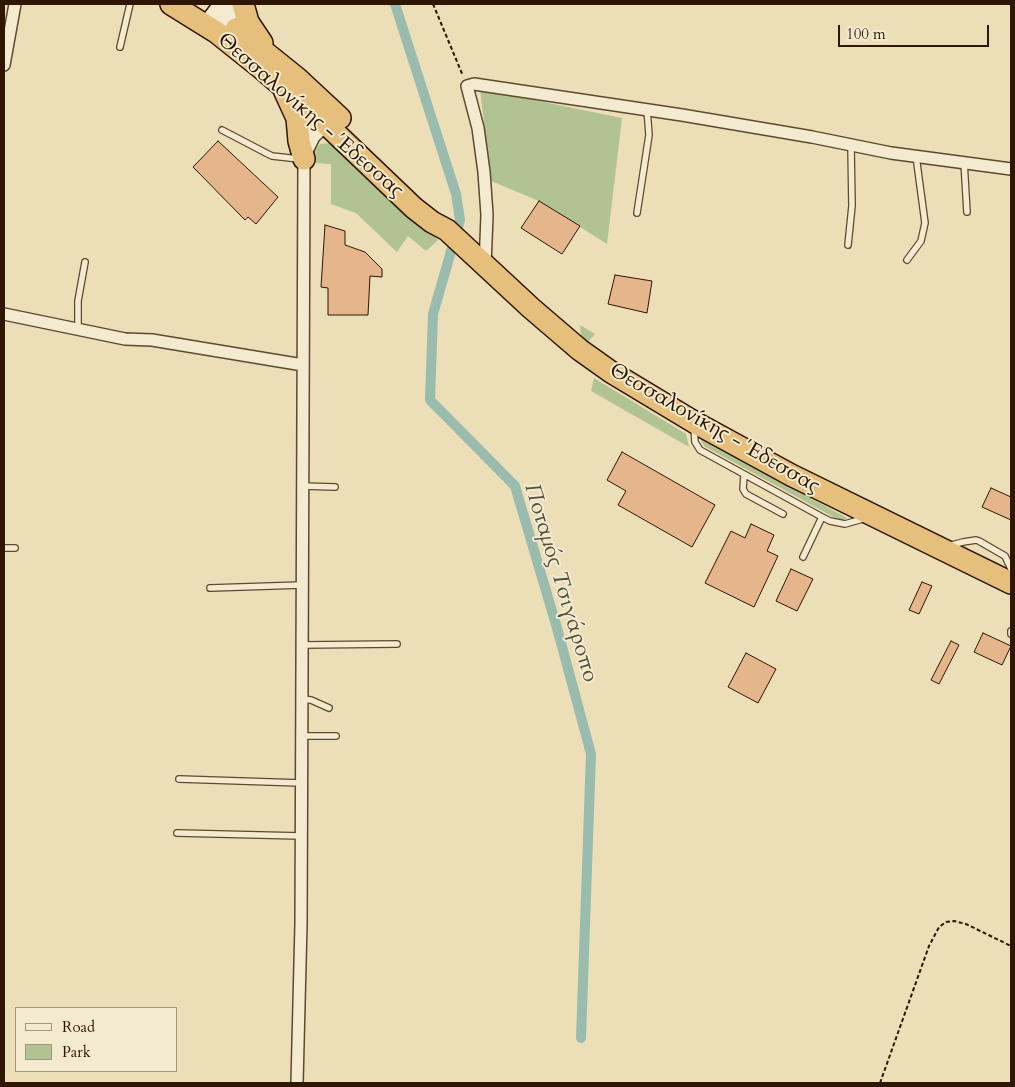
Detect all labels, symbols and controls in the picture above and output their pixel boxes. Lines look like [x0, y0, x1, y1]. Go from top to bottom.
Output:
scale bar [840, 15, 991, 47]
text: 100 m [846, 24, 886, 44]
street label: Θεσσαλονίκης - Έδεσσας [212, 28, 408, 204]
street label: Θεσσαλονίκης - Έδεσσας [604, 358, 824, 500]
water label: Ποταμός Τσιγάροπο [517, 480, 603, 686]
legend [15, 1007, 178, 1072]
text: Road [62, 1017, 95, 1037]
text: Park [62, 1042, 91, 1062]

